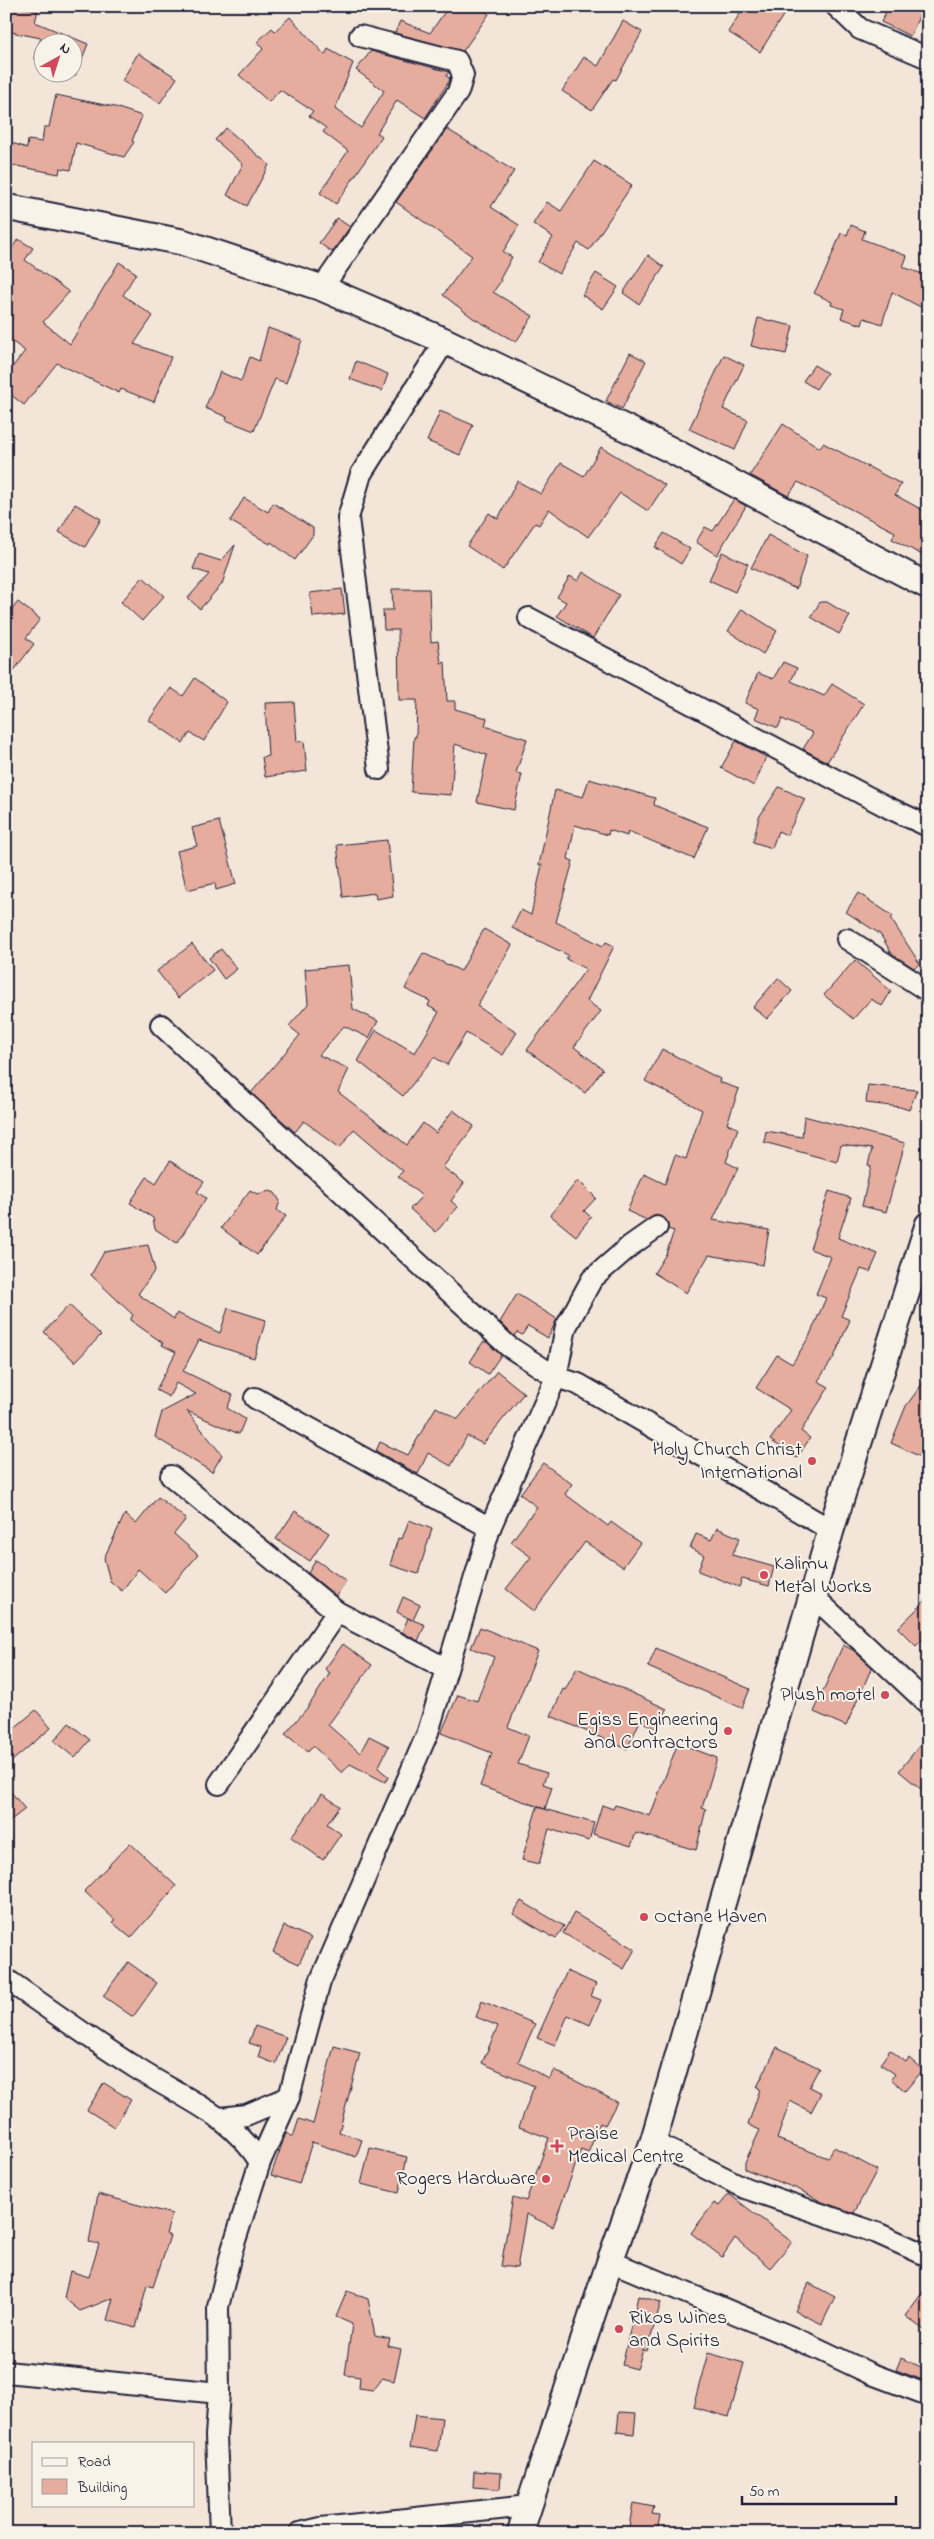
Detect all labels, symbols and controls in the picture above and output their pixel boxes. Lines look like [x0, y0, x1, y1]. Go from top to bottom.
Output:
north arrow [32, 32, 82, 82]
text: N [55, 38, 76, 60]
place label: Holy Church Christ International [652, 1436, 802, 1488]
marker: Holy Church Christ International [806, 1455, 818, 1467]
place label: Kalimu Metal Works [774, 1550, 872, 1602]
marker: Kalimu Metal Works [758, 1569, 770, 1581]
place label: Plush motel [780, 1681, 875, 1710]
marker: Plush motel [879, 1689, 891, 1701]
place label: Egiss Engineering and Contractors [577, 1706, 718, 1758]
marker: Egiss Engineering and Contractors [722, 1725, 734, 1737]
place label: Octane Haven [654, 1903, 767, 1932]
marker: Octane Haven [638, 1911, 650, 1923]
place label: Praise Medical Centre [568, 2120, 684, 2172]
marker: Praise Medical Centre [550, 2139, 564, 2153]
place label: Rogers Hardware [396, 2165, 536, 2195]
marker: Rogers Hardware [540, 2173, 552, 2185]
place label: Rikos Wines and Spirits [629, 2304, 727, 2356]
marker: Rikos Wines and Spirits [613, 2323, 625, 2335]
legend [32, 2442, 195, 2506]
text: Road [78, 2451, 111, 2473]
scale bar [742, 2474, 895, 2506]
text: Building [77, 2477, 127, 2500]
text: 50 m [749, 2481, 780, 2503]

